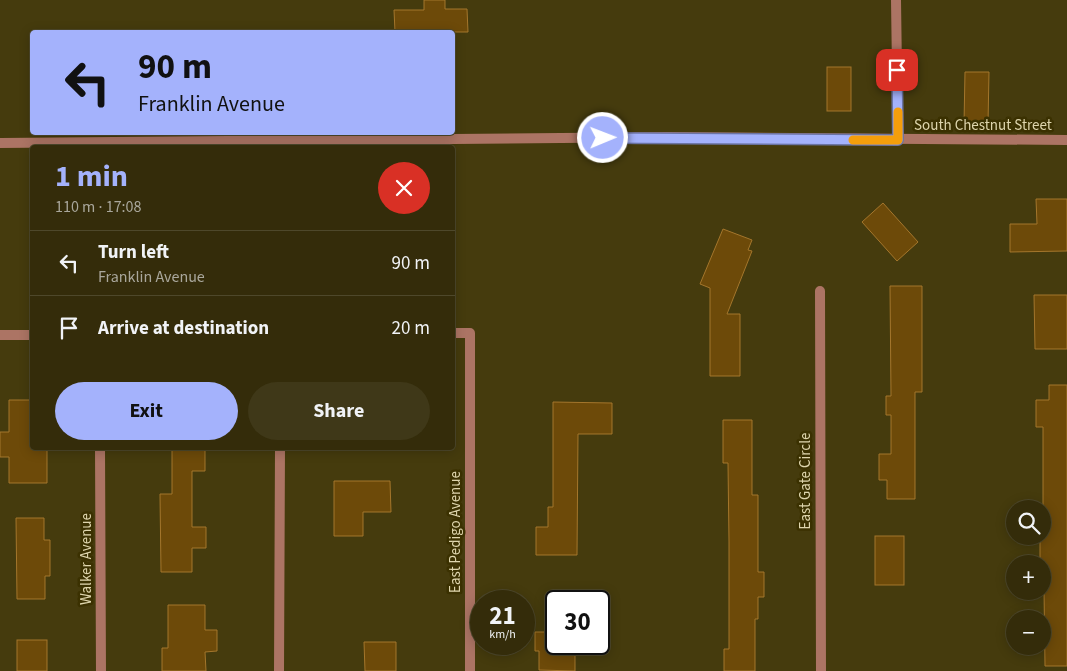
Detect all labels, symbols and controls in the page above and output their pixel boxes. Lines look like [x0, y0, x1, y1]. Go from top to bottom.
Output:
text: 90 m [138, 42, 212, 92]
pin [876, 49, 918, 91]
icon: left [55, 50, 120, 115]
icon: arrive [883, 56, 911, 84]
text: Franklin Avenue [138, 88, 285, 120]
position arrow [576, 111, 628, 163]
street label: South Chestnut Street [914, 115, 1052, 136]
text: 1 min [55, 155, 128, 198]
button: close [378, 162, 430, 214]
text: 110 m · 17:08 [55, 196, 142, 218]
text: Turn left [98, 239, 169, 266]
icon: left [55, 249, 83, 277]
text: 90 m [392, 250, 430, 277]
text: Franklin Avenue [98, 266, 205, 288]
icon: arrive [55, 314, 83, 342]
text: Arrive at destination [98, 315, 269, 342]
text: 20 m [392, 315, 430, 342]
button: Exit [55, 382, 238, 440]
button: Share [248, 382, 430, 440]
street label: East Gate Circle [795, 433, 816, 529]
street label: East Pedigo Avenue [445, 471, 466, 593]
map controls [1006, 500, 1051, 655]
button: search [1006, 500, 1051, 545]
street label: Walker Avenue [76, 513, 97, 605]
button: + [1006, 555, 1051, 600]
speed limit sign: 30 [545, 590, 610, 655]
text: 21 [489, 598, 516, 634]
button: − [1006, 610, 1051, 655]
text: km/h [489, 626, 516, 643]

